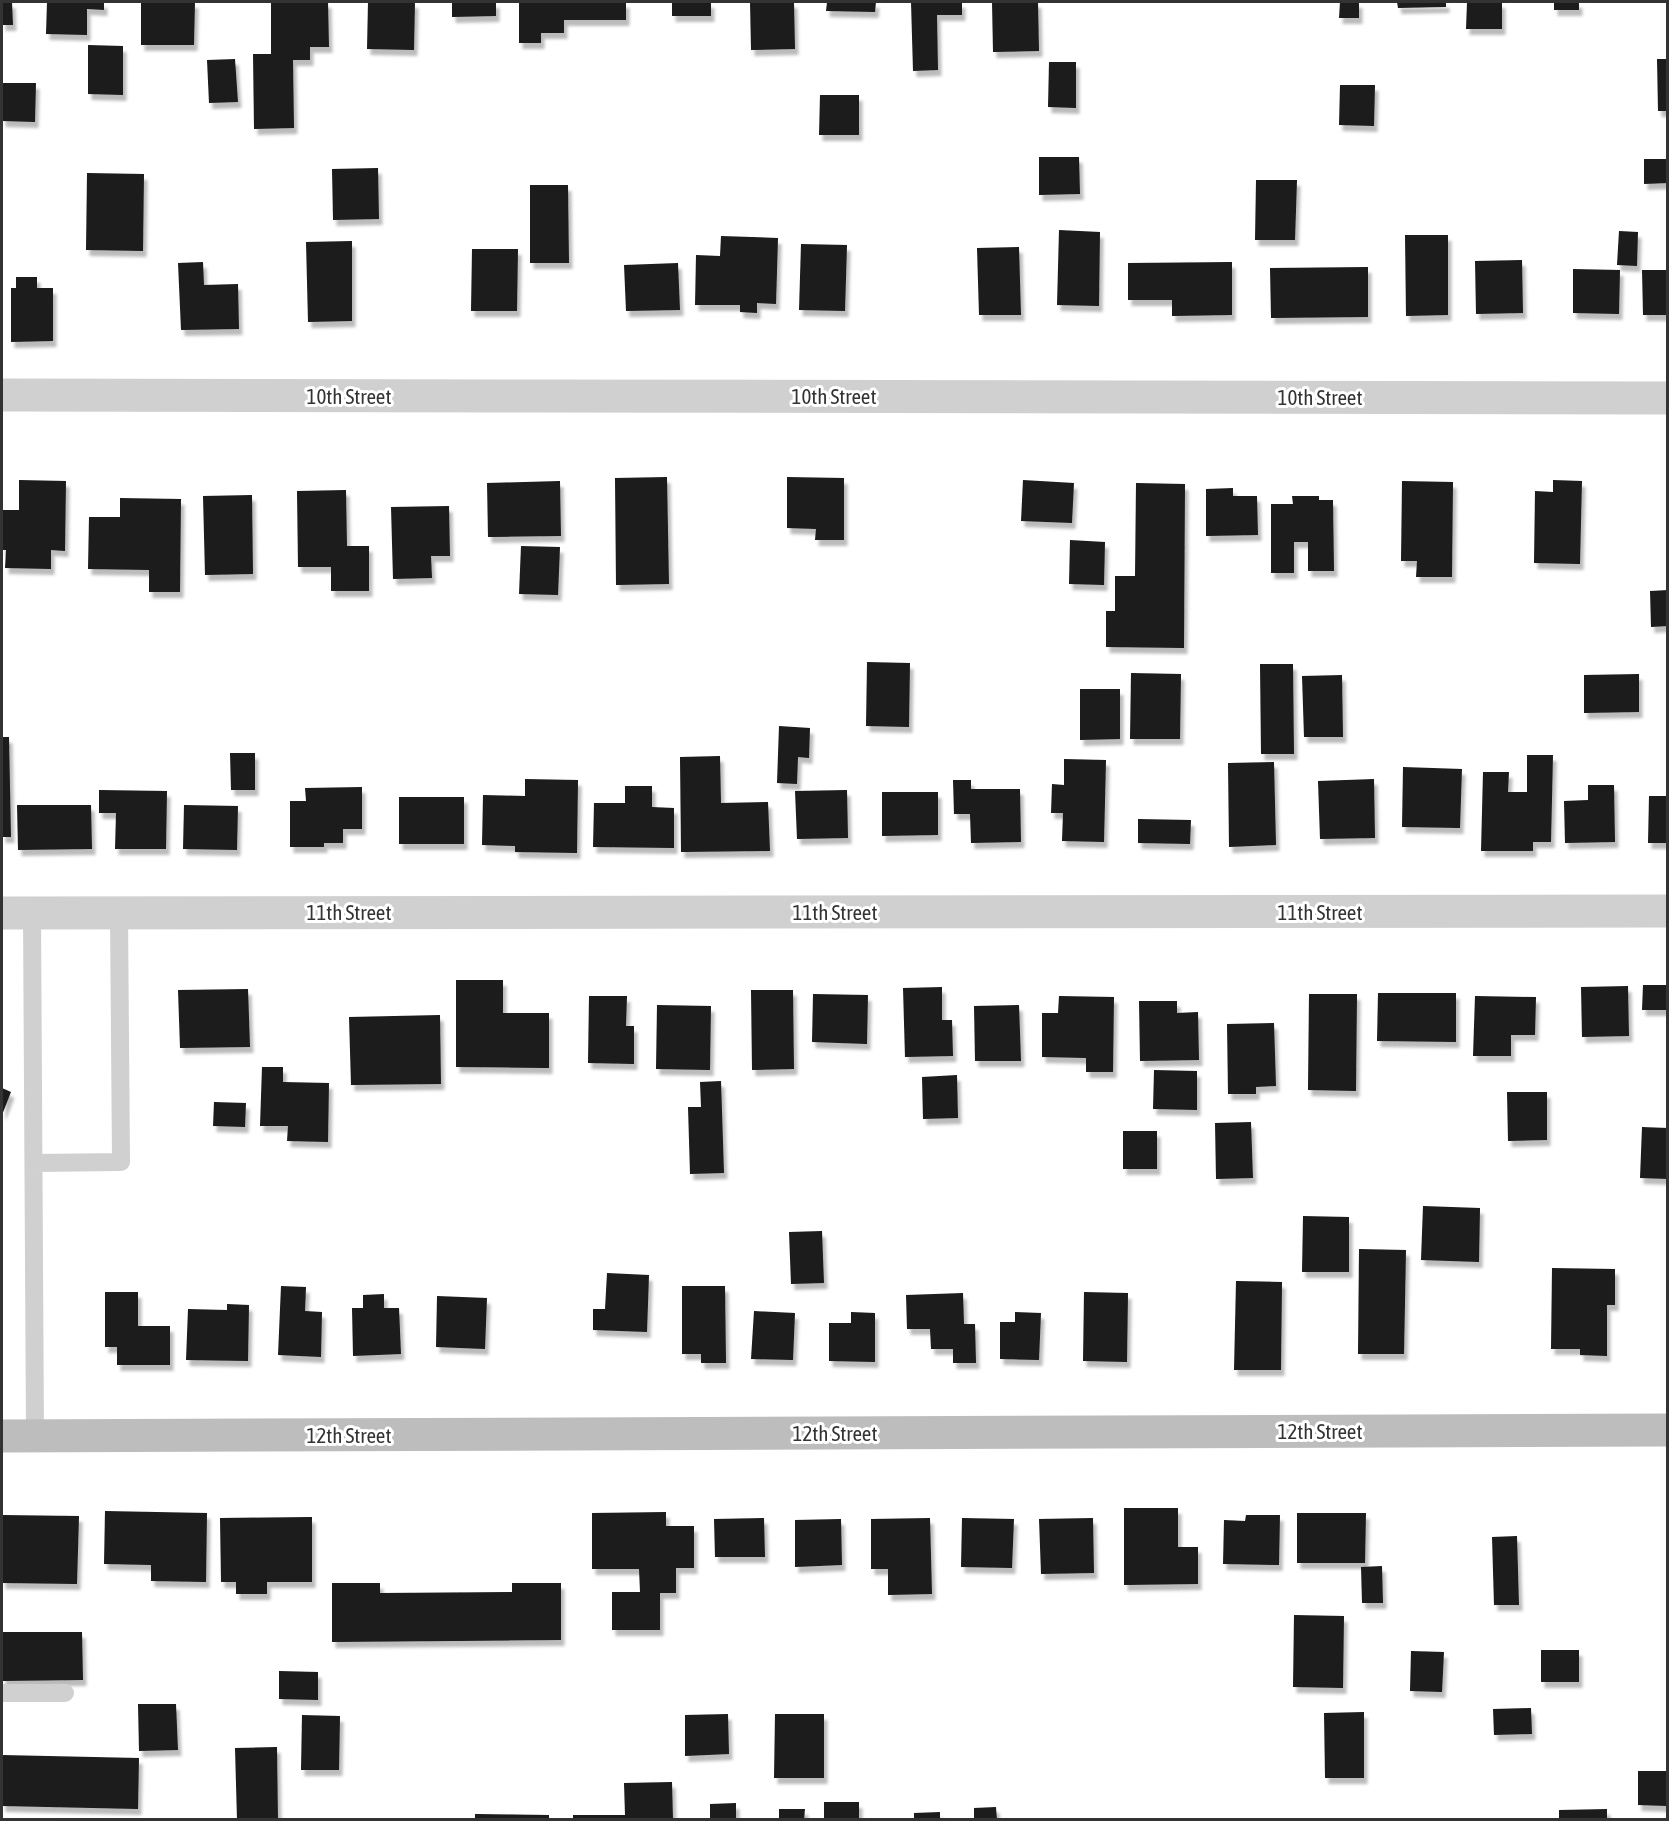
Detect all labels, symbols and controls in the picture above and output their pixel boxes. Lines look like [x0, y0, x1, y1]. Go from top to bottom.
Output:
street label: 10th Street [307, 384, 391, 408]
street label: 10th Street [792, 384, 876, 408]
street label: 10th Street [1278, 385, 1362, 409]
street label: 11th Street [307, 900, 391, 924]
street label: 11th Street [793, 900, 877, 924]
street label: 11th Street [1278, 900, 1362, 924]
street label: 12th Street [1278, 1419, 1362, 1443]
street label: 12th Street [793, 1421, 877, 1445]
street label: 12th Street [307, 1423, 391, 1447]

